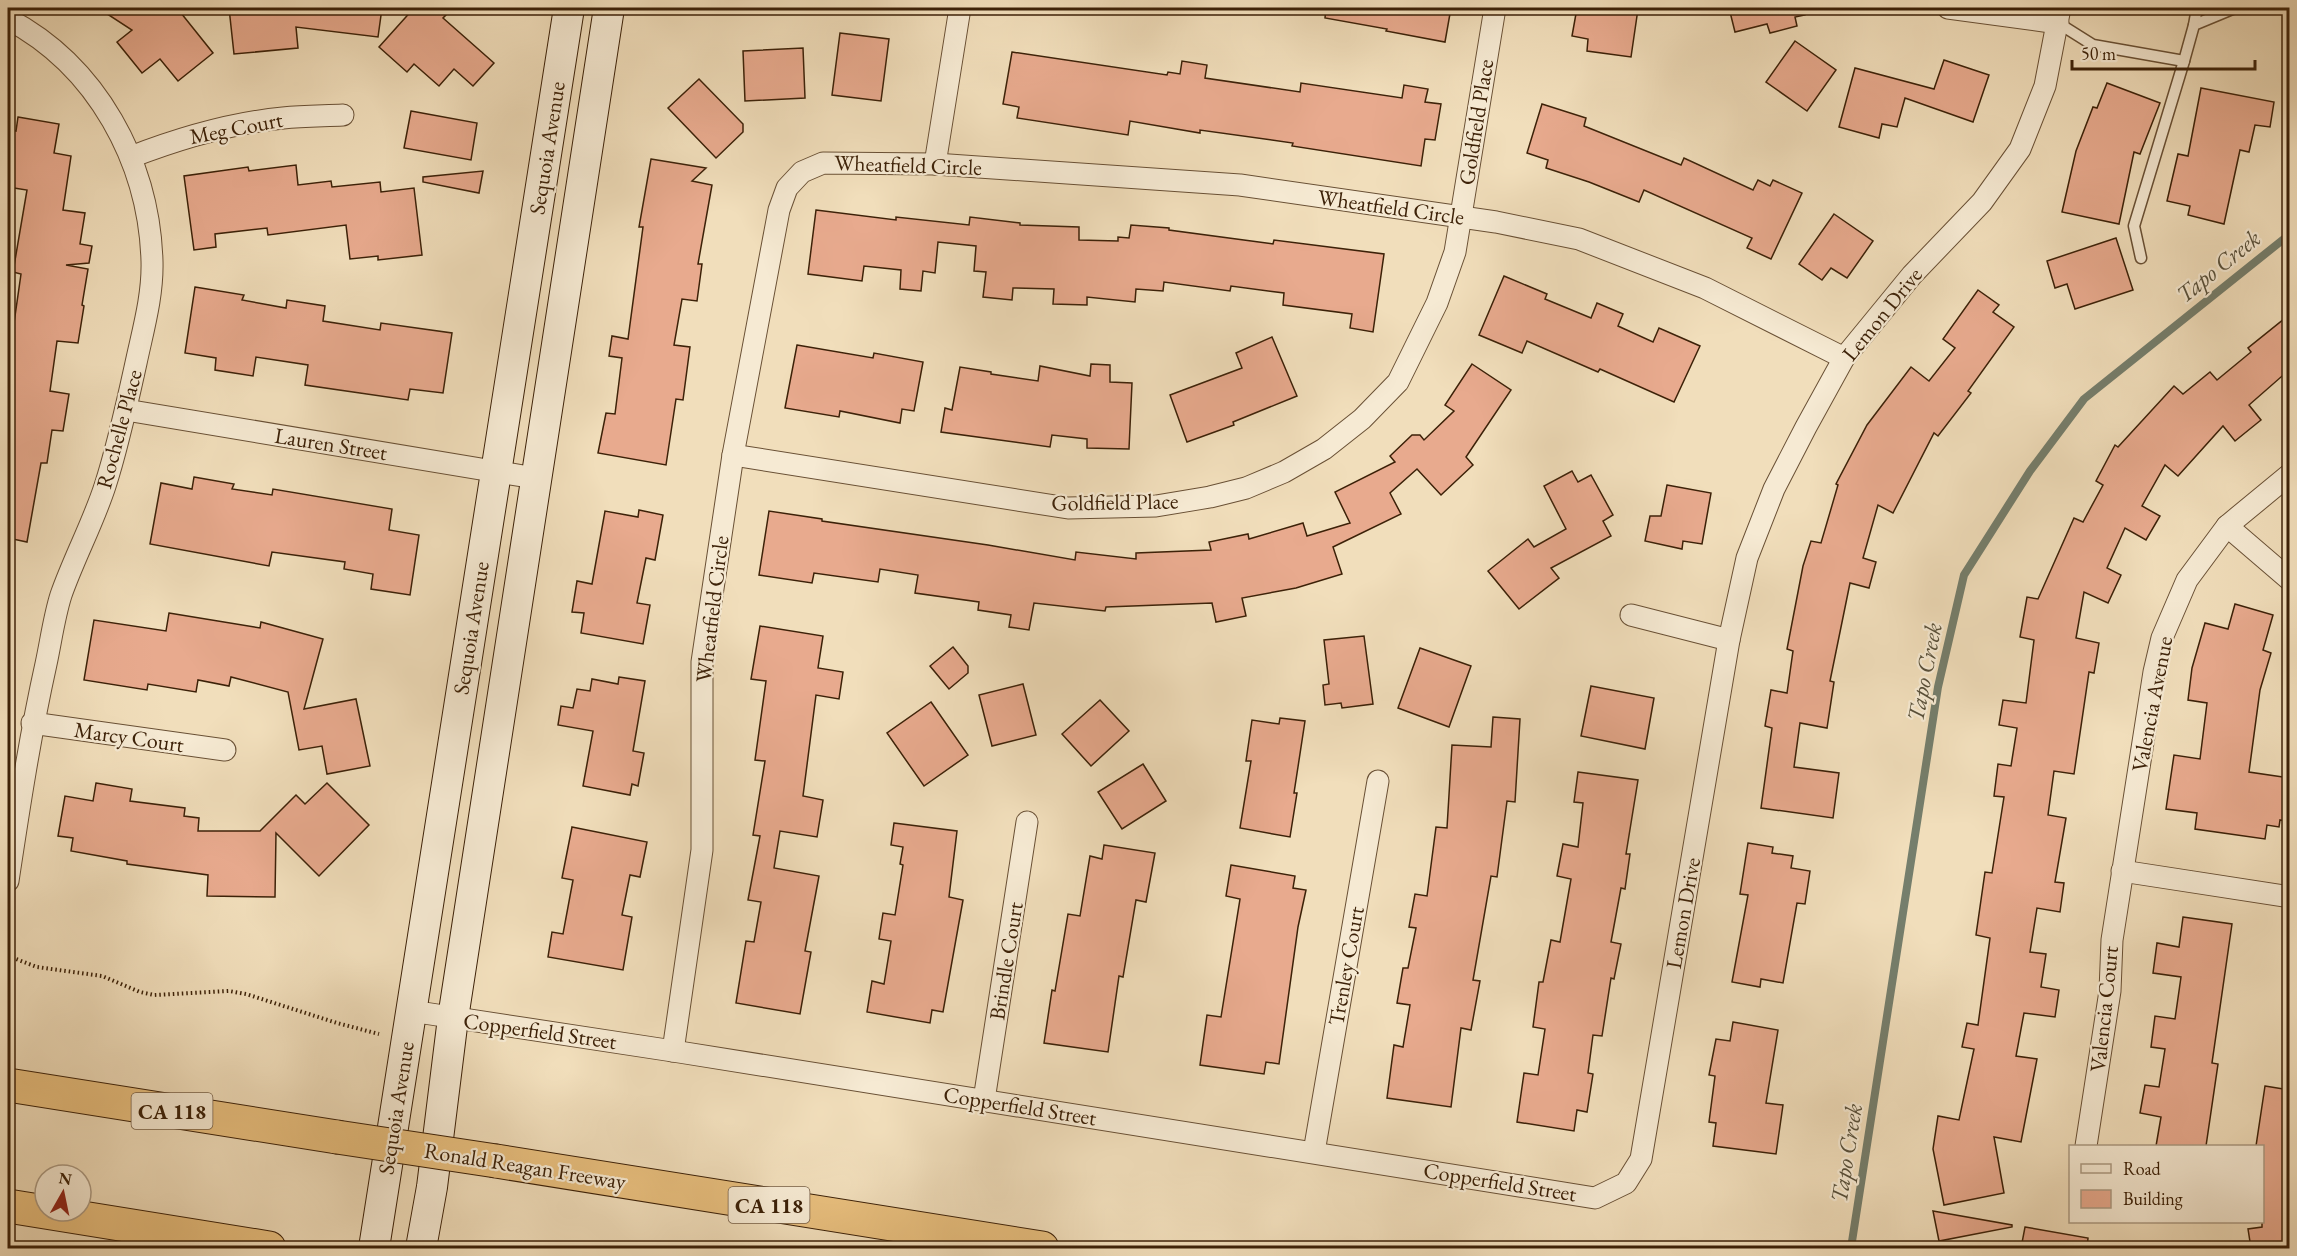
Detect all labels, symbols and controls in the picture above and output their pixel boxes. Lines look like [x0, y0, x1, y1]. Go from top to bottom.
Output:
scale bar [2072, 33, 2255, 71]
text: 50 m [2081, 42, 2116, 65]
street label: Goldfield Place [1452, 57, 1500, 187]
street label: Sequoia Avenue [522, 79, 572, 217]
street label: Meg Court [187, 105, 285, 151]
street label: Wheatfield Circle [834, 148, 983, 182]
street label: Wheatfield Circle [1316, 182, 1467, 232]
water label: Tapo Creek [2169, 222, 2267, 309]
street label: Lemon Drive [1835, 261, 1929, 367]
street label: Rochelle Place [89, 366, 149, 492]
street label: Lauren Street [273, 421, 389, 467]
street label: Goldfield Place [1051, 486, 1179, 518]
street label: Wheatfield Circle [689, 534, 735, 684]
street label: Sequoia Avenue [446, 559, 496, 697]
water label: Tapo Creek [1899, 620, 1949, 724]
street label: Valencia Avenue [2125, 633, 2179, 774]
street label: Marcy Court [72, 715, 186, 759]
street label: Lemon Drive [1659, 855, 1707, 971]
street label: Brindle Court [982, 900, 1030, 1022]
street label: Trenley Court [1321, 904, 1371, 1028]
street label: Valencia Court [2083, 944, 2125, 1074]
street label: Copperfield Street [462, 1006, 619, 1056]
street label: Sequoia Avenue [371, 1039, 421, 1177]
street label: Copperfield Street [941, 1080, 1099, 1132]
road number: CA 118 [132, 1093, 213, 1129]
water label: Tapo Creek [1823, 1101, 1869, 1205]
street label: Ronald Reagan Freeway [422, 1136, 628, 1196]
legend [2069, 1145, 2264, 1223]
street label: Copperfield Street [1421, 1156, 1579, 1208]
text: Road [2123, 1157, 2162, 1180]
north arrow [33, 1163, 93, 1223]
text: N [57, 1167, 73, 1190]
road number: CA 118 [728, 1187, 810, 1223]
text: Building [2123, 1187, 2183, 1210]

